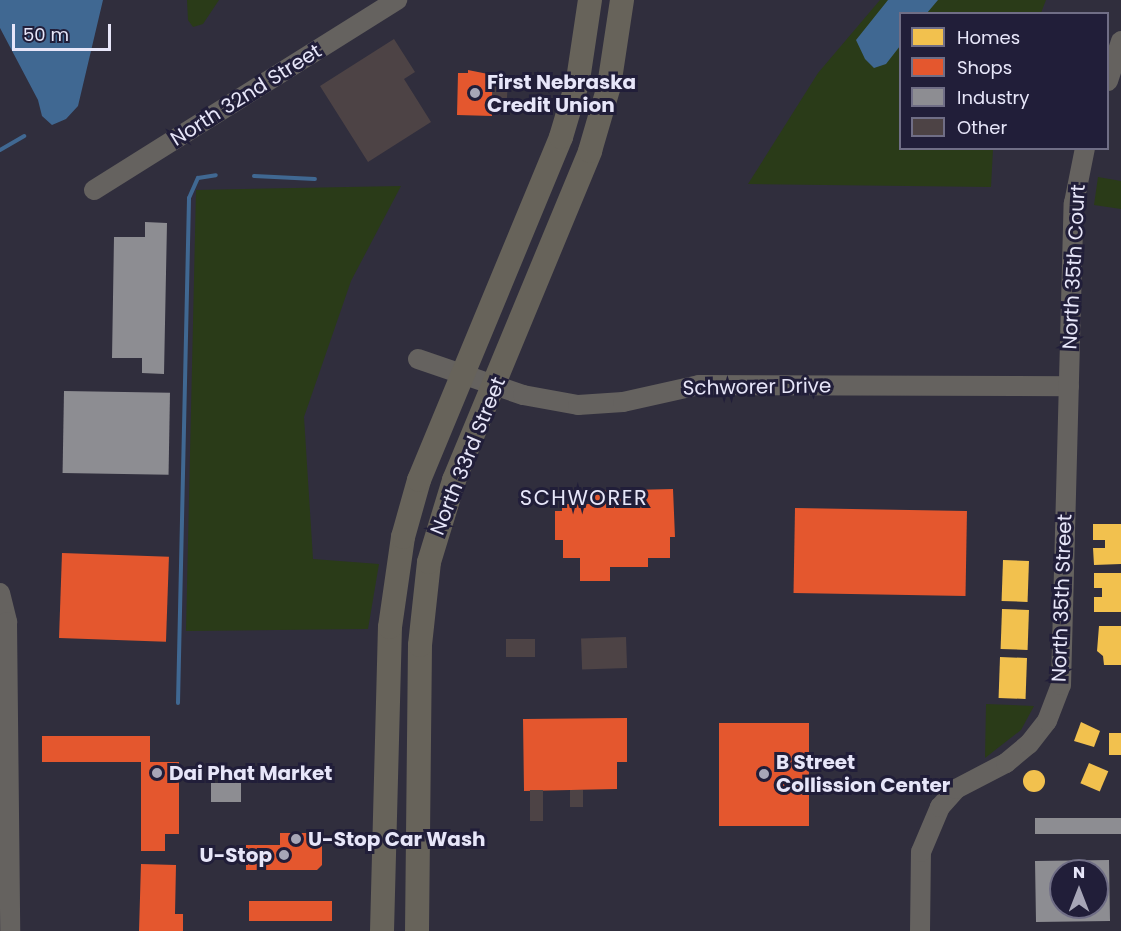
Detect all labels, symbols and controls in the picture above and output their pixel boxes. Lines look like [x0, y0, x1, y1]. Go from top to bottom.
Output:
scale bar [15, 12, 114, 50]
legend [899, 12, 1109, 150]
text: 50 m [23, 22, 69, 47]
text: Homes [957, 25, 1020, 50]
street label: North 32nd Street [166, 39, 326, 151]
text: Shops [957, 55, 1012, 80]
place label: First Nebraska Credit Union [487, 70, 636, 117]
text: Industry [957, 85, 1029, 110]
marker: First Nebraska Credit Union [468, 86, 482, 100]
text: Other [957, 115, 1007, 140]
street label: North 35th Court [1058, 184, 1090, 350]
street label: North 33rd Street [425, 374, 511, 538]
street label: Schworer Drive [682, 374, 832, 400]
district label: SCHWORER [520, 485, 648, 511]
street label: North 35th Street [1047, 514, 1077, 682]
place label: B Street Collission Center [776, 750, 950, 797]
place label: Dai Phat Market [169, 761, 332, 785]
marker: Dai Phat Market [150, 766, 164, 780]
marker: B Street Collission Center [757, 767, 771, 781]
place label: U-Stop Car Wash [308, 827, 486, 851]
marker: U-Stop Car Wash [289, 832, 303, 846]
place label: U-Stop [200, 843, 272, 867]
marker: U-Stop [277, 848, 291, 862]
north arrow [1049, 859, 1109, 919]
text: N [1073, 861, 1085, 884]

